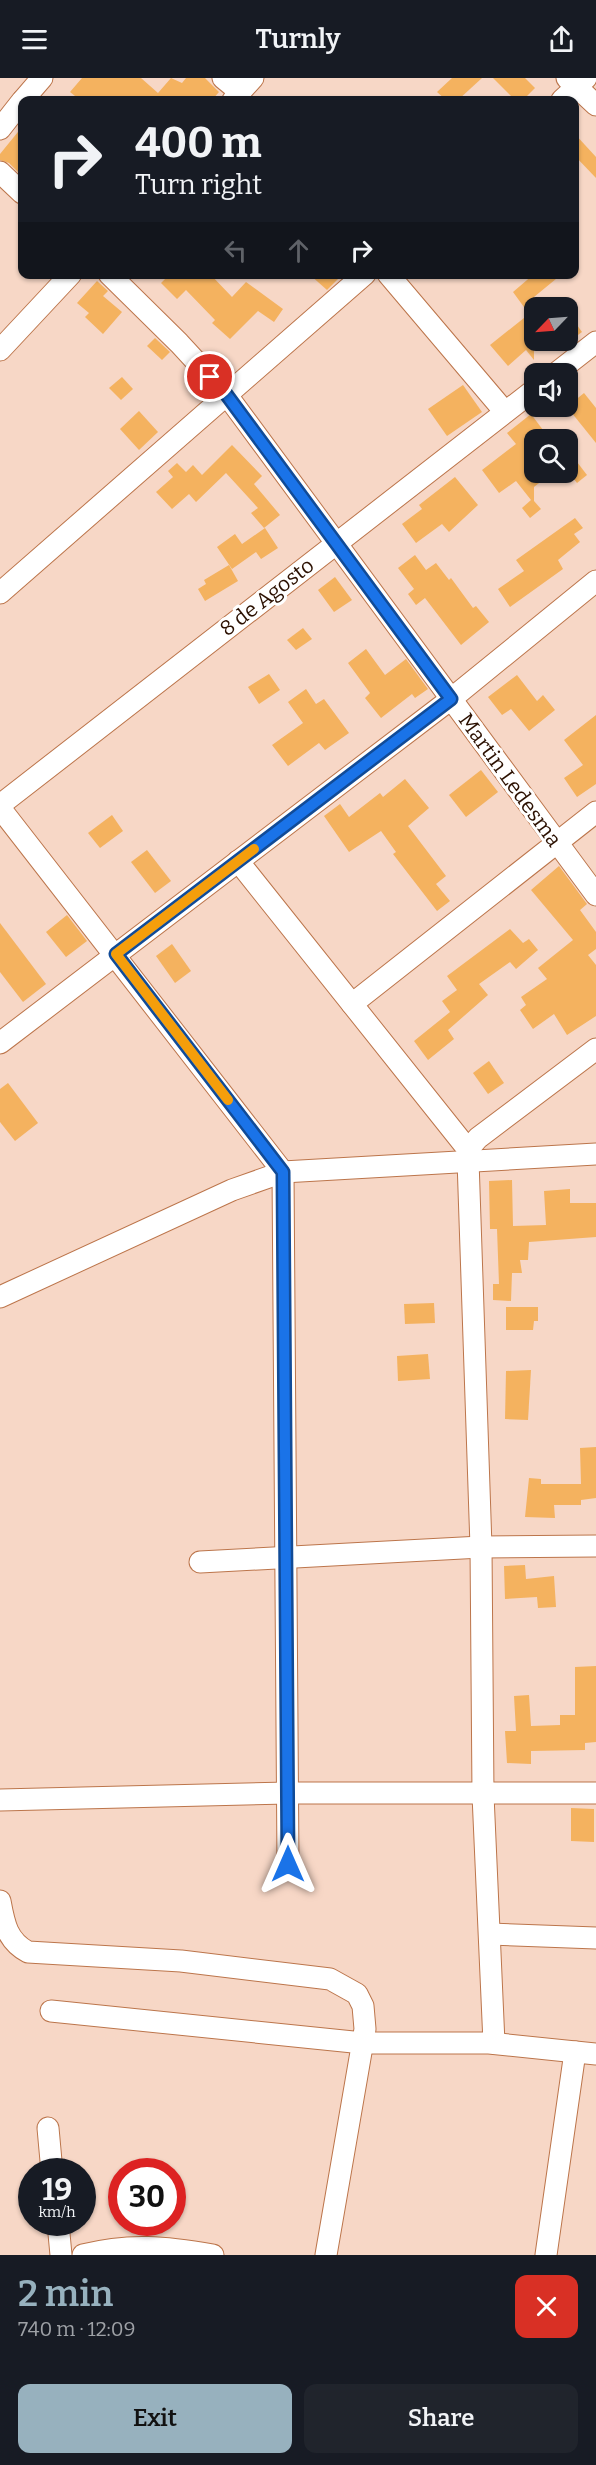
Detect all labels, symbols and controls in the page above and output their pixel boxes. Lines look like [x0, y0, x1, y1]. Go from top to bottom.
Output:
icon: menu [18, 23, 51, 56]
text: Turnly [256, 23, 340, 55]
icon: share [545, 23, 578, 56]
text: 400 m [135, 118, 262, 168]
icon: right [36, 120, 114, 198]
text: Turn right [135, 169, 262, 201]
icon: left [219, 234, 252, 267]
icon: ahead [282, 234, 315, 267]
icon: right [345, 234, 378, 267]
north arrow [524, 297, 578, 351]
map controls [524, 297, 578, 483]
pin [184, 351, 235, 402]
icon: arrive [193, 360, 226, 393]
button: sound [524, 363, 578, 417]
button: search [524, 429, 578, 483]
street label: 8 de Agosto [215, 552, 319, 642]
street label: Martin Ledesma [453, 708, 567, 852]
position arrow [256, 1832, 320, 1896]
speed limit sign: 30 [108, 2158, 186, 2236]
text: 19 [42, 2172, 72, 2208]
text: km/h [38, 2203, 76, 2221]
text: 2 min [18, 2272, 113, 2316]
button: close [515, 2275, 578, 2338]
text: 740 m · 12:09 [18, 2317, 135, 2341]
button: Exit [18, 2384, 292, 2453]
button: Share [304, 2384, 578, 2453]

